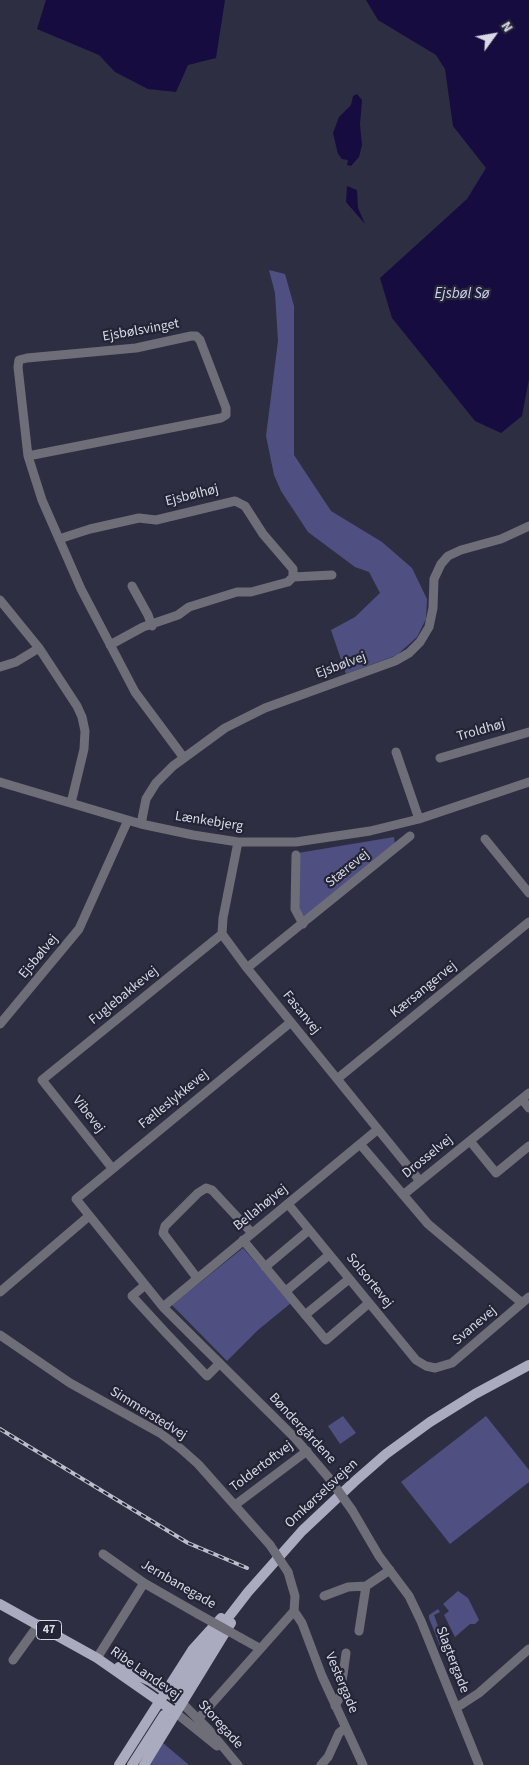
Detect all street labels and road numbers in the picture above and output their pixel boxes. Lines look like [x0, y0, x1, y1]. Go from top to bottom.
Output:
street label: Ejsbølsvinget [101, 316, 181, 346]
street label: Ejsbølhøj [164, 481, 220, 511]
street label: Ejsbølvej [313, 649, 369, 683]
street label: Troldhøj [455, 716, 507, 746]
street label: Lænkebjerg [174, 808, 244, 836]
street label: Stærevej [323, 846, 373, 892]
street label: Ejsbølvej [16, 931, 62, 983]
street label: Kærsangervej [388, 958, 460, 1022]
street label: Fuglebakkevej [86, 963, 162, 1029]
street label: Fasanvej [278, 988, 324, 1038]
street label: Fælleslykkevej [136, 1067, 212, 1133]
street label: Vibevej [68, 1093, 108, 1137]
street label: Drosselvej [399, 1132, 457, 1182]
street label: Bellahøjvej [230, 1181, 292, 1235]
street label: Solsortevej [342, 1250, 396, 1312]
street label: Svanevej [450, 1303, 500, 1349]
street label: Simmerstedvej [106, 1384, 190, 1444]
street label: Bøndergårdene [265, 1390, 339, 1468]
street label: Toldertoftvej [227, 1438, 297, 1496]
street label: Omkørselsvejen [282, 1456, 362, 1532]
street label: Jernbanegade [137, 1557, 219, 1613]
road number: 47 [36, 1620, 62, 1640]
street label: Slagtergade [432, 1624, 472, 1696]
street label: Ribe Landevej [107, 1644, 183, 1704]
street label: Vestergade [321, 1650, 361, 1716]
street label: Storegade [194, 1697, 246, 1753]

